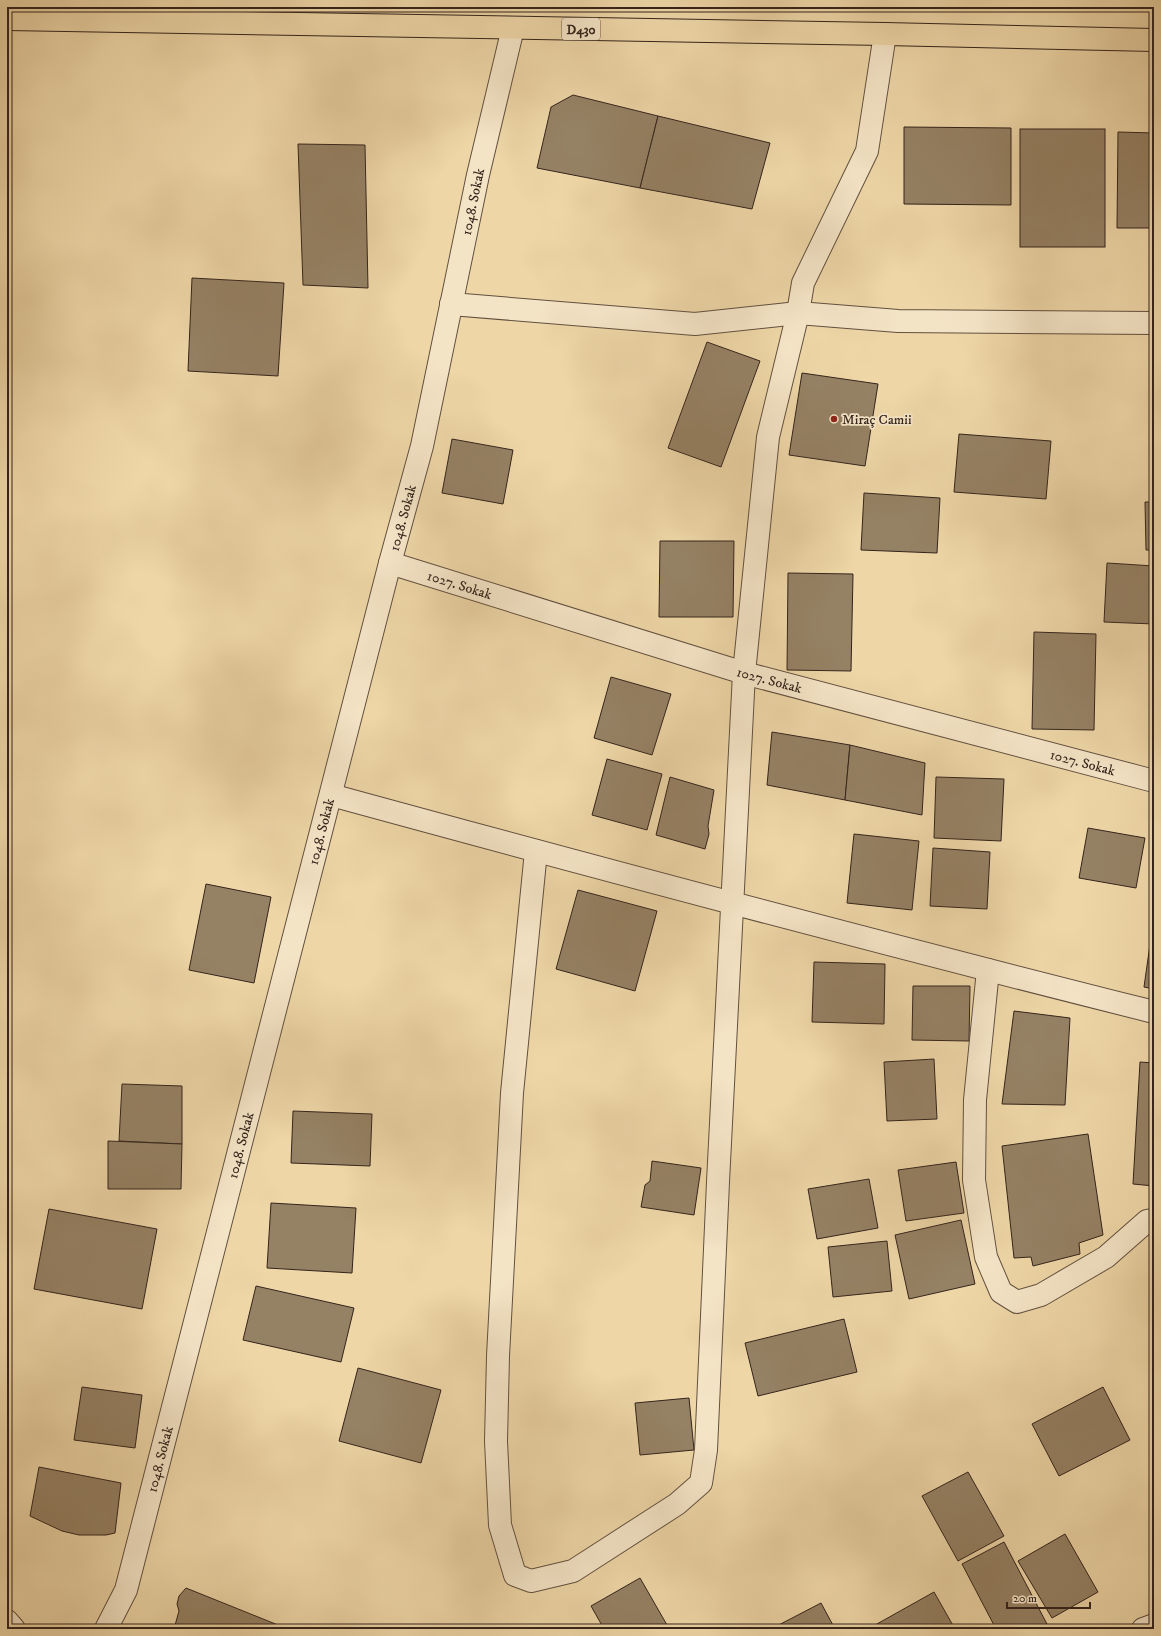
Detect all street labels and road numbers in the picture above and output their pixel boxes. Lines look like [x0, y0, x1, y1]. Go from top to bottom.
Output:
road number: D430 [562, 18, 600, 40]
street label: 1048. Sokak [458, 167, 489, 237]
street label: 1048. Sokak [386, 483, 421, 553]
street label: 1027. Sokak [425, 567, 494, 604]
street label: 1027. Sokak [734, 663, 804, 698]
street label: 1027. Sokak [1048, 746, 1117, 780]
street label: 1048. Sokak [305, 797, 339, 867]
street label: 1048. Sokak [224, 1110, 258, 1181]
street label: 1048. Sokak [143, 1424, 178, 1495]

